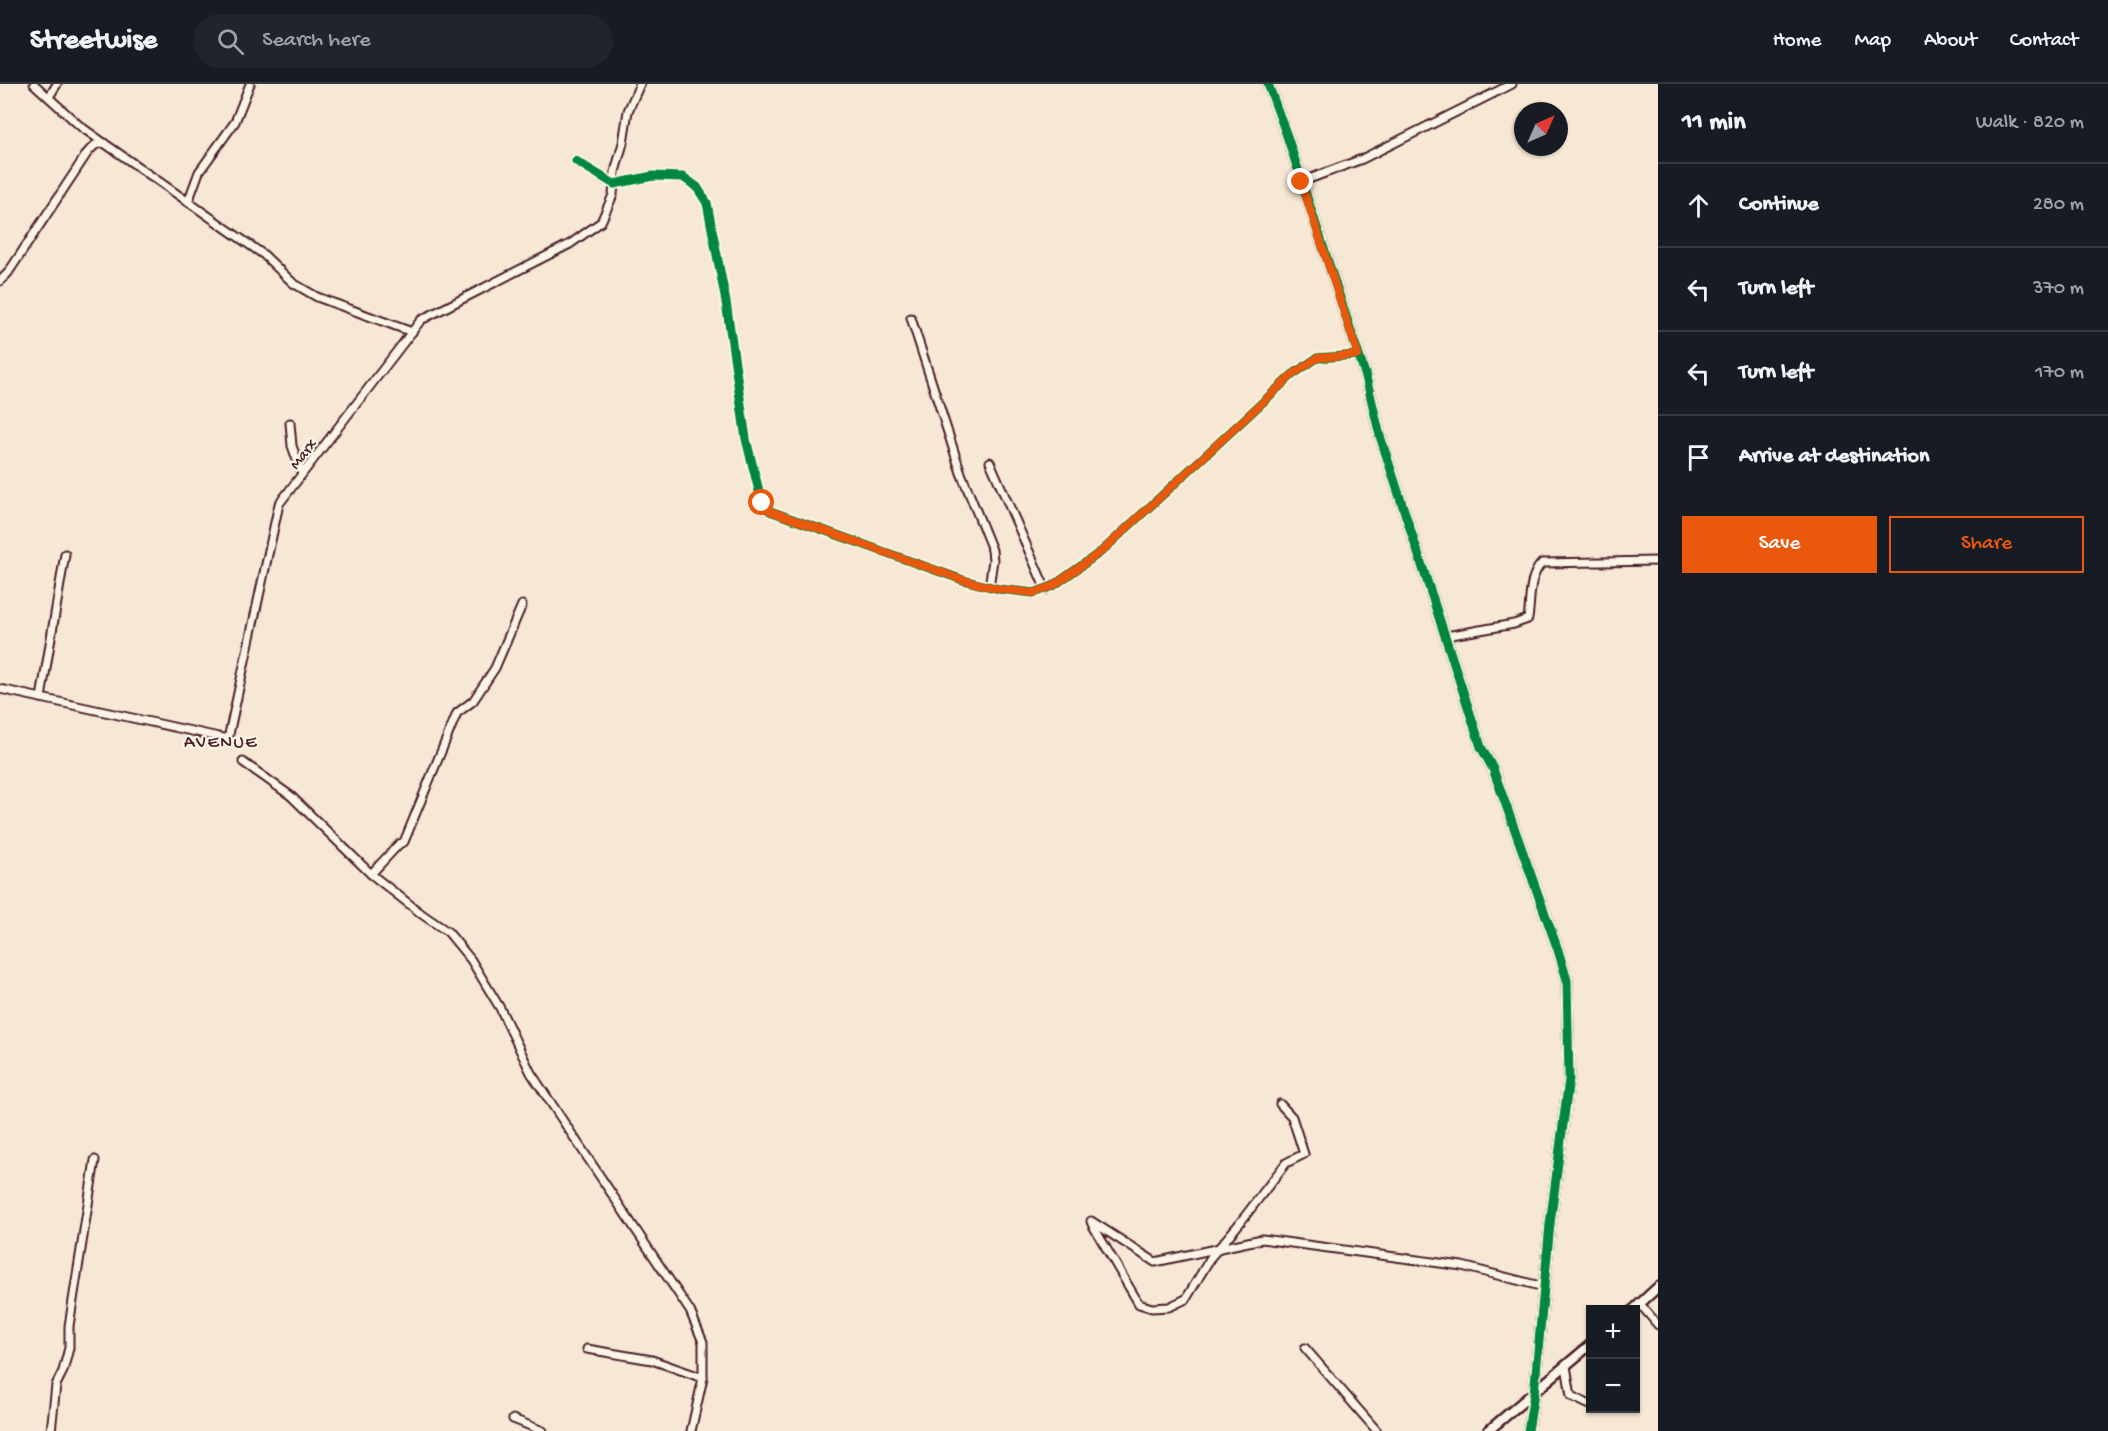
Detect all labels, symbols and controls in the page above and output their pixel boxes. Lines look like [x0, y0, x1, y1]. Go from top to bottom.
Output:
search box [193, 14, 613, 68]
text: Streetwise [30, 25, 157, 58]
icon: search [214, 25, 247, 58]
text: Search here [262, 28, 371, 54]
text: Home [1773, 29, 1821, 54]
text: Map [1854, 29, 1891, 54]
text: About [1924, 29, 1977, 54]
text: Contact [2010, 29, 2078, 54]
north arrow [1514, 102, 1568, 156]
text: 11 min [1682, 108, 1746, 139]
text: Walk · 820 m [1976, 112, 2084, 135]
route end [1287, 168, 1313, 194]
icon: ahead [1682, 189, 1715, 222]
text: Continue [1739, 192, 1819, 218]
text: 280 m [2033, 194, 2084, 217]
icon: left [1682, 273, 1715, 306]
text: Turn left [1739, 276, 1813, 302]
text: 370 m [2033, 278, 2084, 301]
icon: left [1682, 357, 1715, 390]
text: Turn left [1739, 360, 1813, 386]
text: 170 m [2035, 362, 2084, 385]
street label: Marx [287, 435, 323, 474]
icon: arrive [1682, 441, 1715, 474]
text: Arrive at destination [1739, 444, 1929, 470]
route start [748, 489, 774, 515]
button: Save [1682, 516, 1877, 573]
button: Share [1889, 516, 2084, 573]
district label: AVENUE [184, 733, 258, 754]
map controls [1586, 1305, 1640, 1413]
button: + [1586, 1305, 1640, 1359]
button: − [1586, 1359, 1640, 1413]

